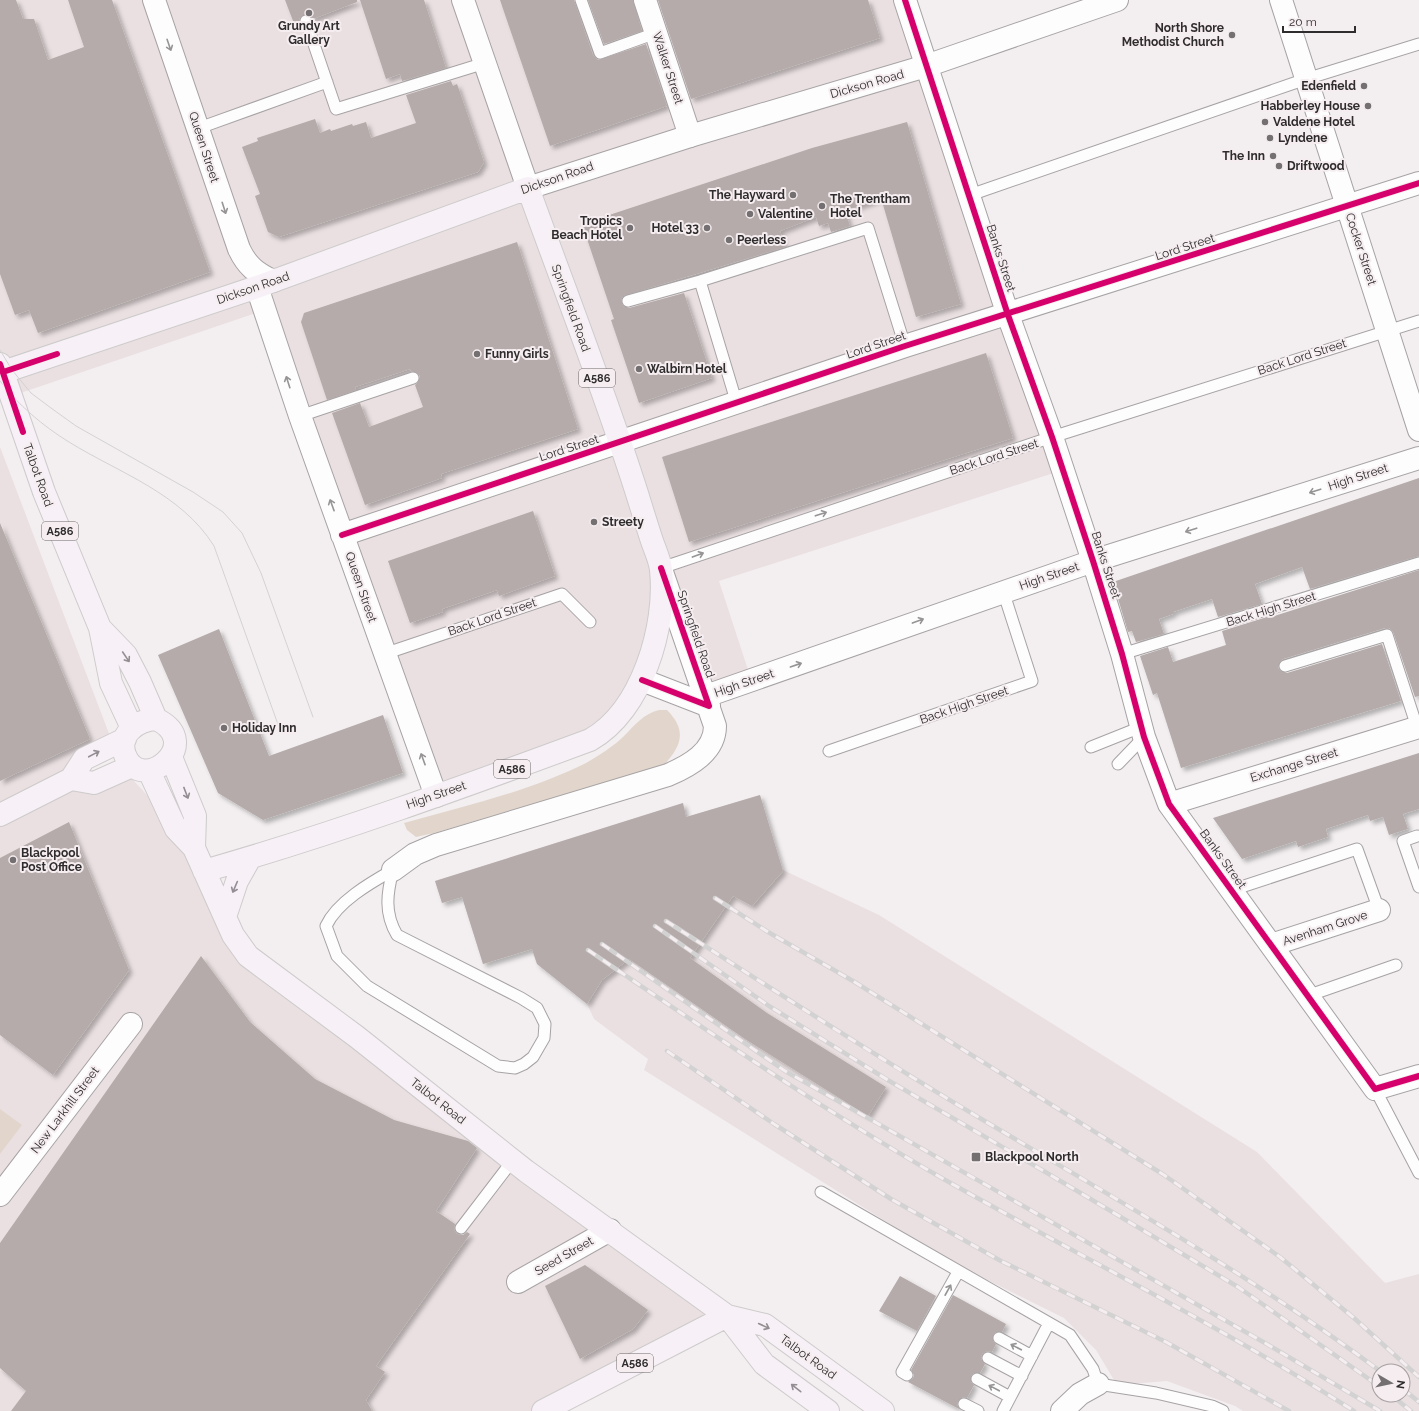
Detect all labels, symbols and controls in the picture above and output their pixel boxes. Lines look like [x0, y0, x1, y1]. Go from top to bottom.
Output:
marker: Grundy Art Gallery [304, 8, 314, 18]
scale bar [1283, 8, 1355, 34]
text: 20 m [1289, 15, 1317, 29]
place label: Grundy Art Gallery [278, 19, 340, 47]
place label: North Shore Methodist Church [1122, 21, 1224, 49]
street label: Walker Street [650, 30, 686, 106]
marker: North Shore Methodist Church [1227, 30, 1237, 40]
one-way arrow [166, 38, 174, 50]
street label: Dickson Road [829, 67, 905, 101]
place label: Edenfield [1301, 79, 1356, 93]
marker: Edenfield [1359, 81, 1369, 91]
place label: Habberley House [1261, 99, 1360, 113]
marker: Habberley House [1363, 101, 1373, 111]
street label: Queen Street [186, 110, 222, 184]
place label: Valdene Hotel [1273, 115, 1355, 129]
marker: Valdene Hotel [1260, 117, 1270, 127]
place label: Lyndene [1278, 131, 1327, 145]
marker: Lyndene [1265, 133, 1275, 143]
place label: The Inn [1222, 149, 1265, 163]
marker: The Inn [1268, 151, 1278, 161]
street label: Dickson Road [519, 159, 595, 197]
place label: Driftwood [1287, 159, 1345, 173]
marker: Driftwood [1274, 161, 1284, 171]
place label: The Hayward [709, 188, 785, 202]
marker: The Hayward [788, 190, 798, 200]
place label: The Trentham Hotel [830, 192, 910, 220]
one-way arrow [221, 201, 228, 214]
marker: The Trentham Hotel [817, 201, 827, 211]
place label: Valentine [758, 207, 813, 221]
marker: Valentine [745, 209, 755, 219]
street label: Cocker Street [1343, 211, 1379, 287]
place label: Tropics Beach Hotel [551, 214, 622, 242]
place label: Hotel 33 [652, 221, 699, 235]
marker: Tropics Beach Hotel [625, 223, 635, 233]
marker: Hotel 33 [702, 223, 712, 233]
street label: Banks Street [984, 223, 1018, 293]
street label: Lord Street [1153, 231, 1217, 263]
place label: Peerless [737, 233, 786, 247]
marker: Peerless [724, 235, 734, 245]
street label: Springfield Road [549, 263, 593, 353]
street label: Dickson Road [215, 269, 291, 307]
street label: Lord Street [844, 328, 908, 362]
street label: Back Lord Street [1256, 336, 1348, 378]
place label: Funny Girls [485, 347, 549, 361]
marker: Funny Girls [472, 349, 482, 359]
place label: Walbirn Hotel [647, 362, 727, 376]
marker: Walbirn Hotel [634, 364, 644, 374]
road number: A586 [579, 369, 615, 387]
one-way arrow [284, 377, 292, 389]
street label: Lord Street [537, 432, 601, 464]
street label: Back Lord Street [948, 436, 1040, 478]
street label: Talbot Road [20, 442, 56, 508]
street label: High Street [1326, 461, 1390, 493]
one-way arrow [1309, 488, 1322, 495]
one-way arrow [327, 499, 335, 511]
one-way arrow [814, 510, 827, 517]
place label: Streety [602, 515, 644, 529]
marker: Streety [589, 517, 599, 527]
road number: A586 [42, 522, 78, 540]
one-way arrow [1185, 527, 1198, 534]
street label: Banks Street [1089, 530, 1123, 600]
street label: Queen Street [342, 550, 380, 624]
one-way arrow [691, 551, 703, 559]
street label: High Street [1017, 559, 1081, 593]
street label: Springfield Road [674, 588, 718, 680]
street label: Back High Street [1225, 589, 1317, 629]
street label: Back Lord Street [446, 595, 538, 639]
one-way arrow [912, 617, 924, 625]
one-way arrow [122, 652, 130, 663]
one-way arrow [789, 660, 801, 668]
street label: High Street [712, 666, 776, 700]
street label: Back High Street [918, 683, 1010, 727]
place label: Holiday Inn [232, 721, 296, 735]
marker: Holiday Inn [219, 723, 229, 733]
street label: Exchange Street [1248, 745, 1340, 785]
one-way arrow [88, 750, 100, 758]
one-way arrow [418, 753, 426, 765]
road number: A586 [494, 760, 530, 778]
street label: High Street [404, 778, 468, 812]
one-way arrow [183, 787, 191, 799]
street label: Banks Street [1197, 827, 1249, 891]
place label: Blackpool Post Office [21, 846, 82, 874]
marker: Blackpool Post Office [8, 855, 18, 865]
one-way arrow [231, 880, 239, 892]
street label: Avenham Grove [1281, 908, 1369, 948]
street label: New Larkhill Street [28, 1064, 102, 1156]
street label: Talbot Road [408, 1075, 468, 1127]
place label: Blackpool North [985, 1150, 1079, 1164]
marker: Blackpool North [970, 1151, 982, 1163]
street label: Seed Street [532, 1234, 596, 1278]
one-way arrow [945, 1284, 953, 1296]
one-way arrow [758, 1323, 770, 1331]
street label: Talbot Road [777, 1332, 839, 1382]
one-way arrow [1010, 1343, 1022, 1350]
road number: A586 [617, 1354, 653, 1372]
north arrow [1371, 1363, 1411, 1403]
text: N [1393, 1379, 1407, 1390]
one-way arrow [791, 1383, 802, 1392]
one-way arrow [988, 1384, 1000, 1391]

